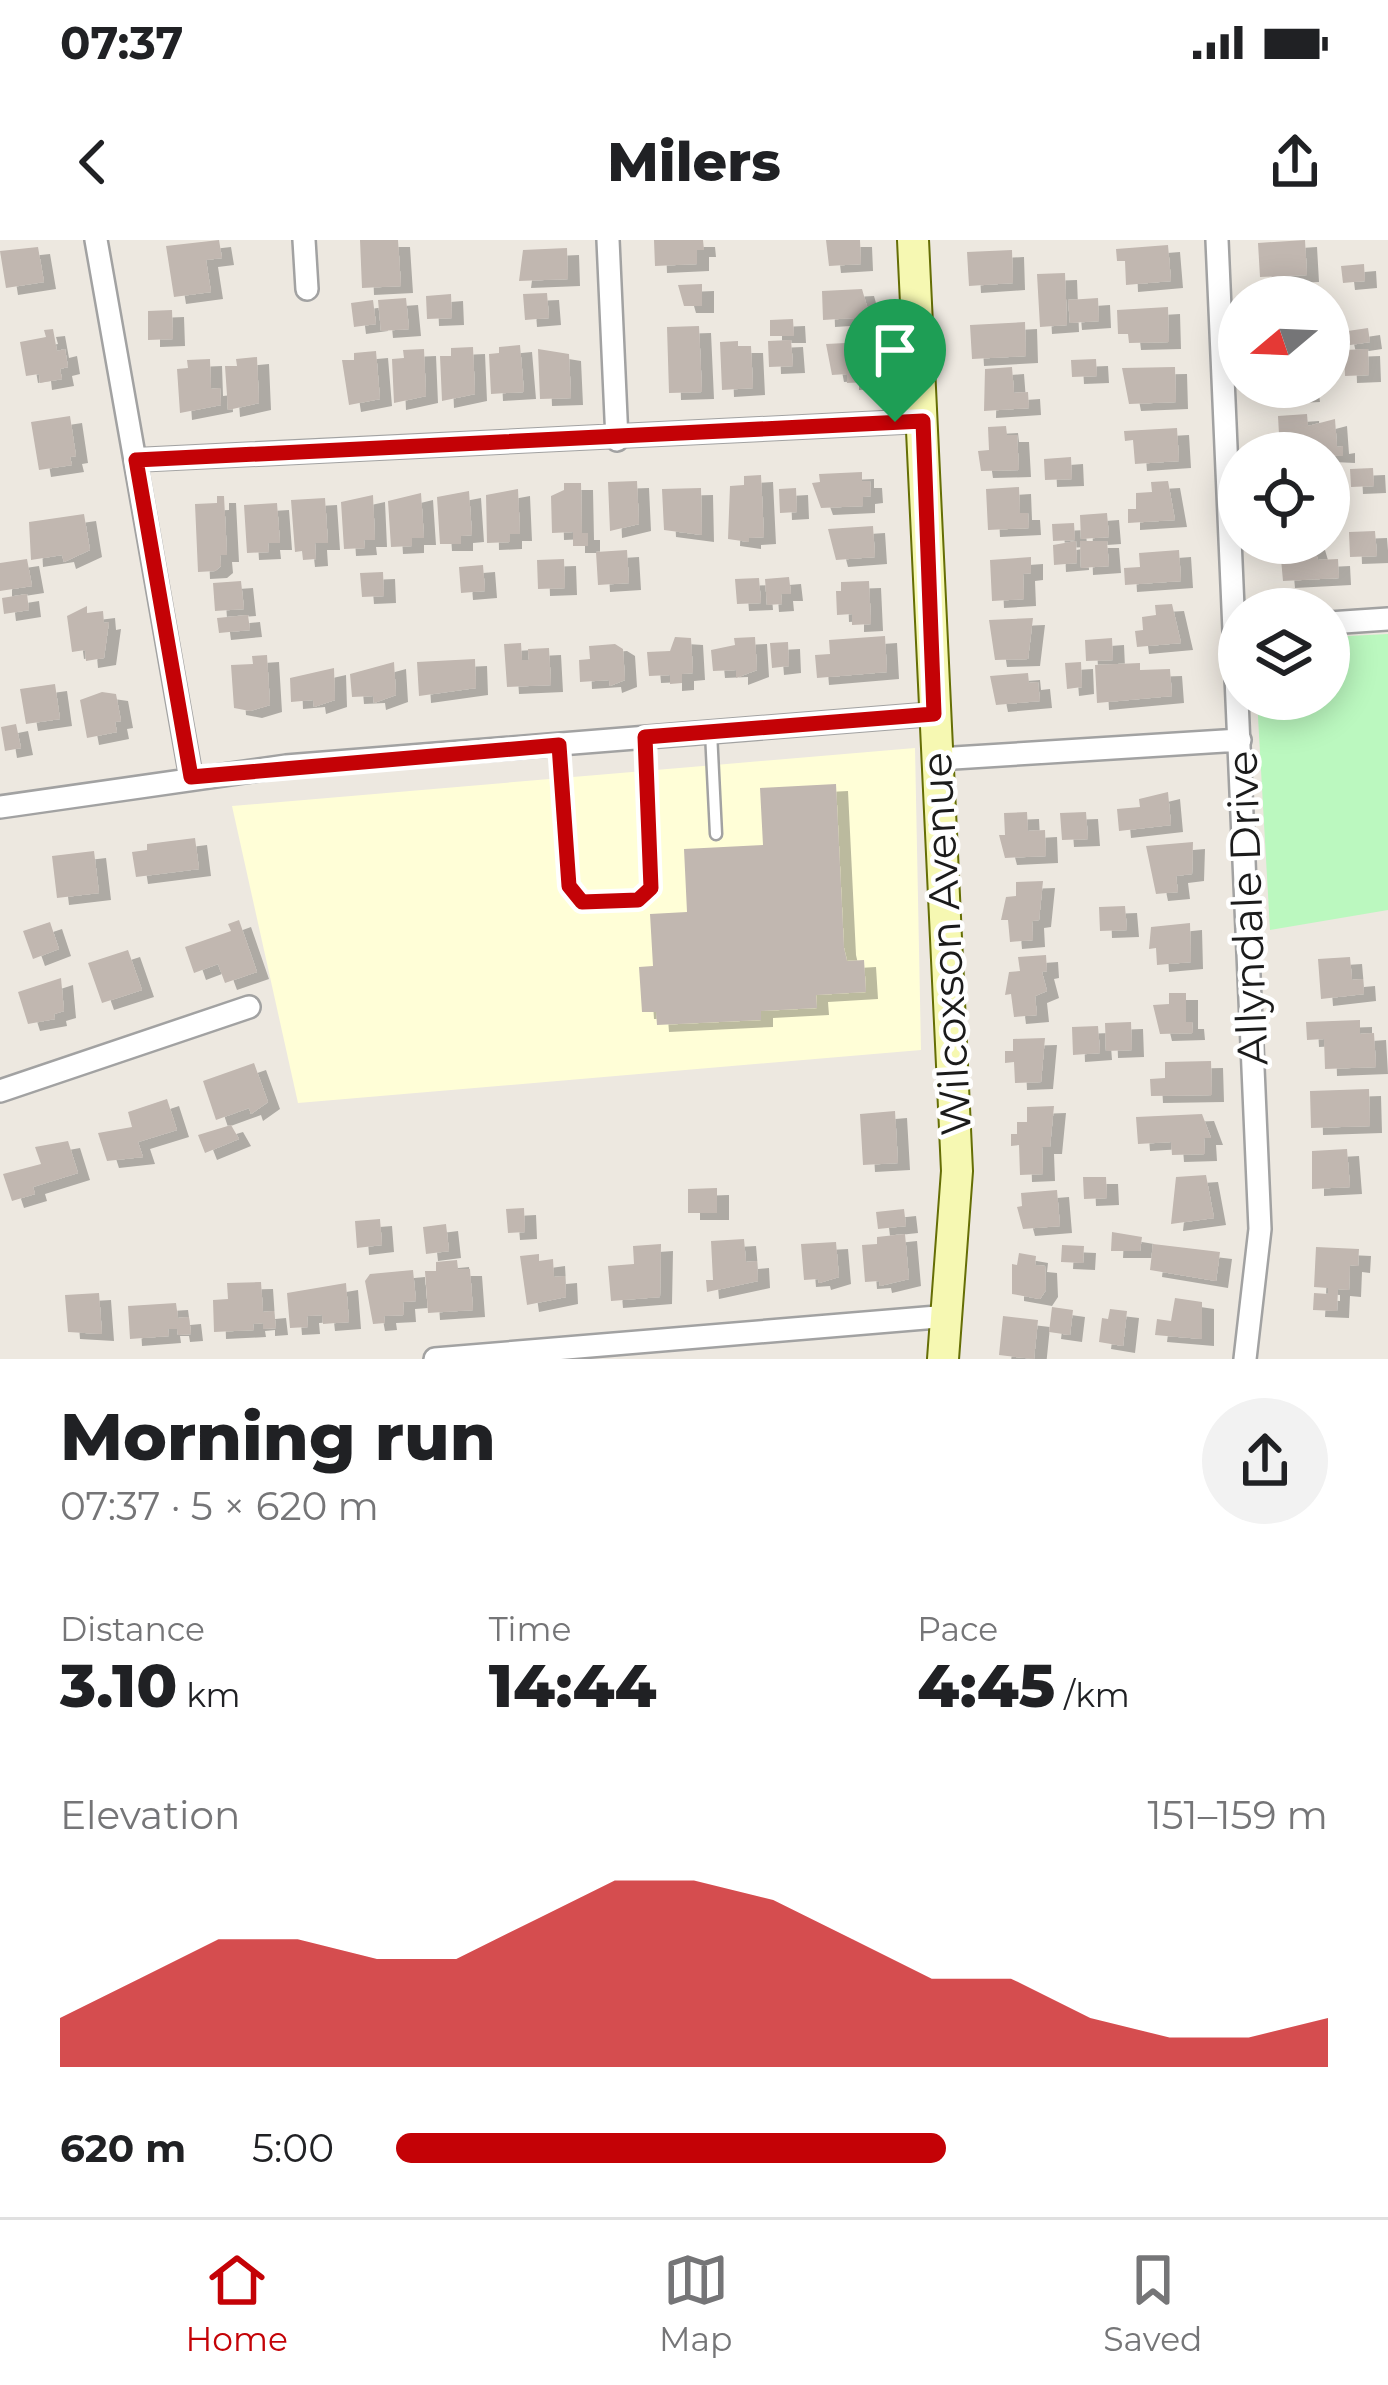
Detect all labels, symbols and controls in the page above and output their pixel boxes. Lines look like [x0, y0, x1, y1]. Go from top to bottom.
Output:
text: 07:37 [60, 15, 183, 70]
icon: back [60, 129, 126, 195]
text: Milers [607, 129, 781, 195]
icon: share [1262, 129, 1328, 195]
north arrow [1218, 276, 1350, 408]
map controls [1218, 276, 1350, 720]
pin [844, 299, 946, 422]
icon: arrive [862, 317, 928, 383]
button: locate [1218, 432, 1350, 564]
button: layers [1218, 588, 1350, 720]
street label: Allyndale Drive [1216, 750, 1278, 1066]
street label: Wilcoxson Avenue [910, 751, 982, 1137]
text: Morning run [60, 1396, 496, 1477]
button: share [1202, 1398, 1328, 1524]
text: 07:37 · 5 × 620 m [60, 1482, 379, 1530]
text: Distance [60, 1609, 205, 1649]
text: Time [489, 1609, 571, 1649]
text: Pace [917, 1609, 998, 1649]
text: 3.10 [60, 1649, 177, 1722]
text: 14:44 [489, 1649, 656, 1722]
text: 4:45 [917, 1649, 1055, 1722]
text: km [177, 1675, 241, 1715]
text: /km [1055, 1675, 1130, 1715]
text: Elevation [60, 1791, 240, 1839]
text: 151–159 m [1147, 1791, 1328, 1839]
text: 620 m [60, 2124, 186, 2172]
text: 5:00 [252, 2124, 334, 2172]
tab: Home [186, 2247, 288, 2359]
tab: Map [659, 2247, 732, 2359]
tab: Saved [1103, 2247, 1202, 2359]

